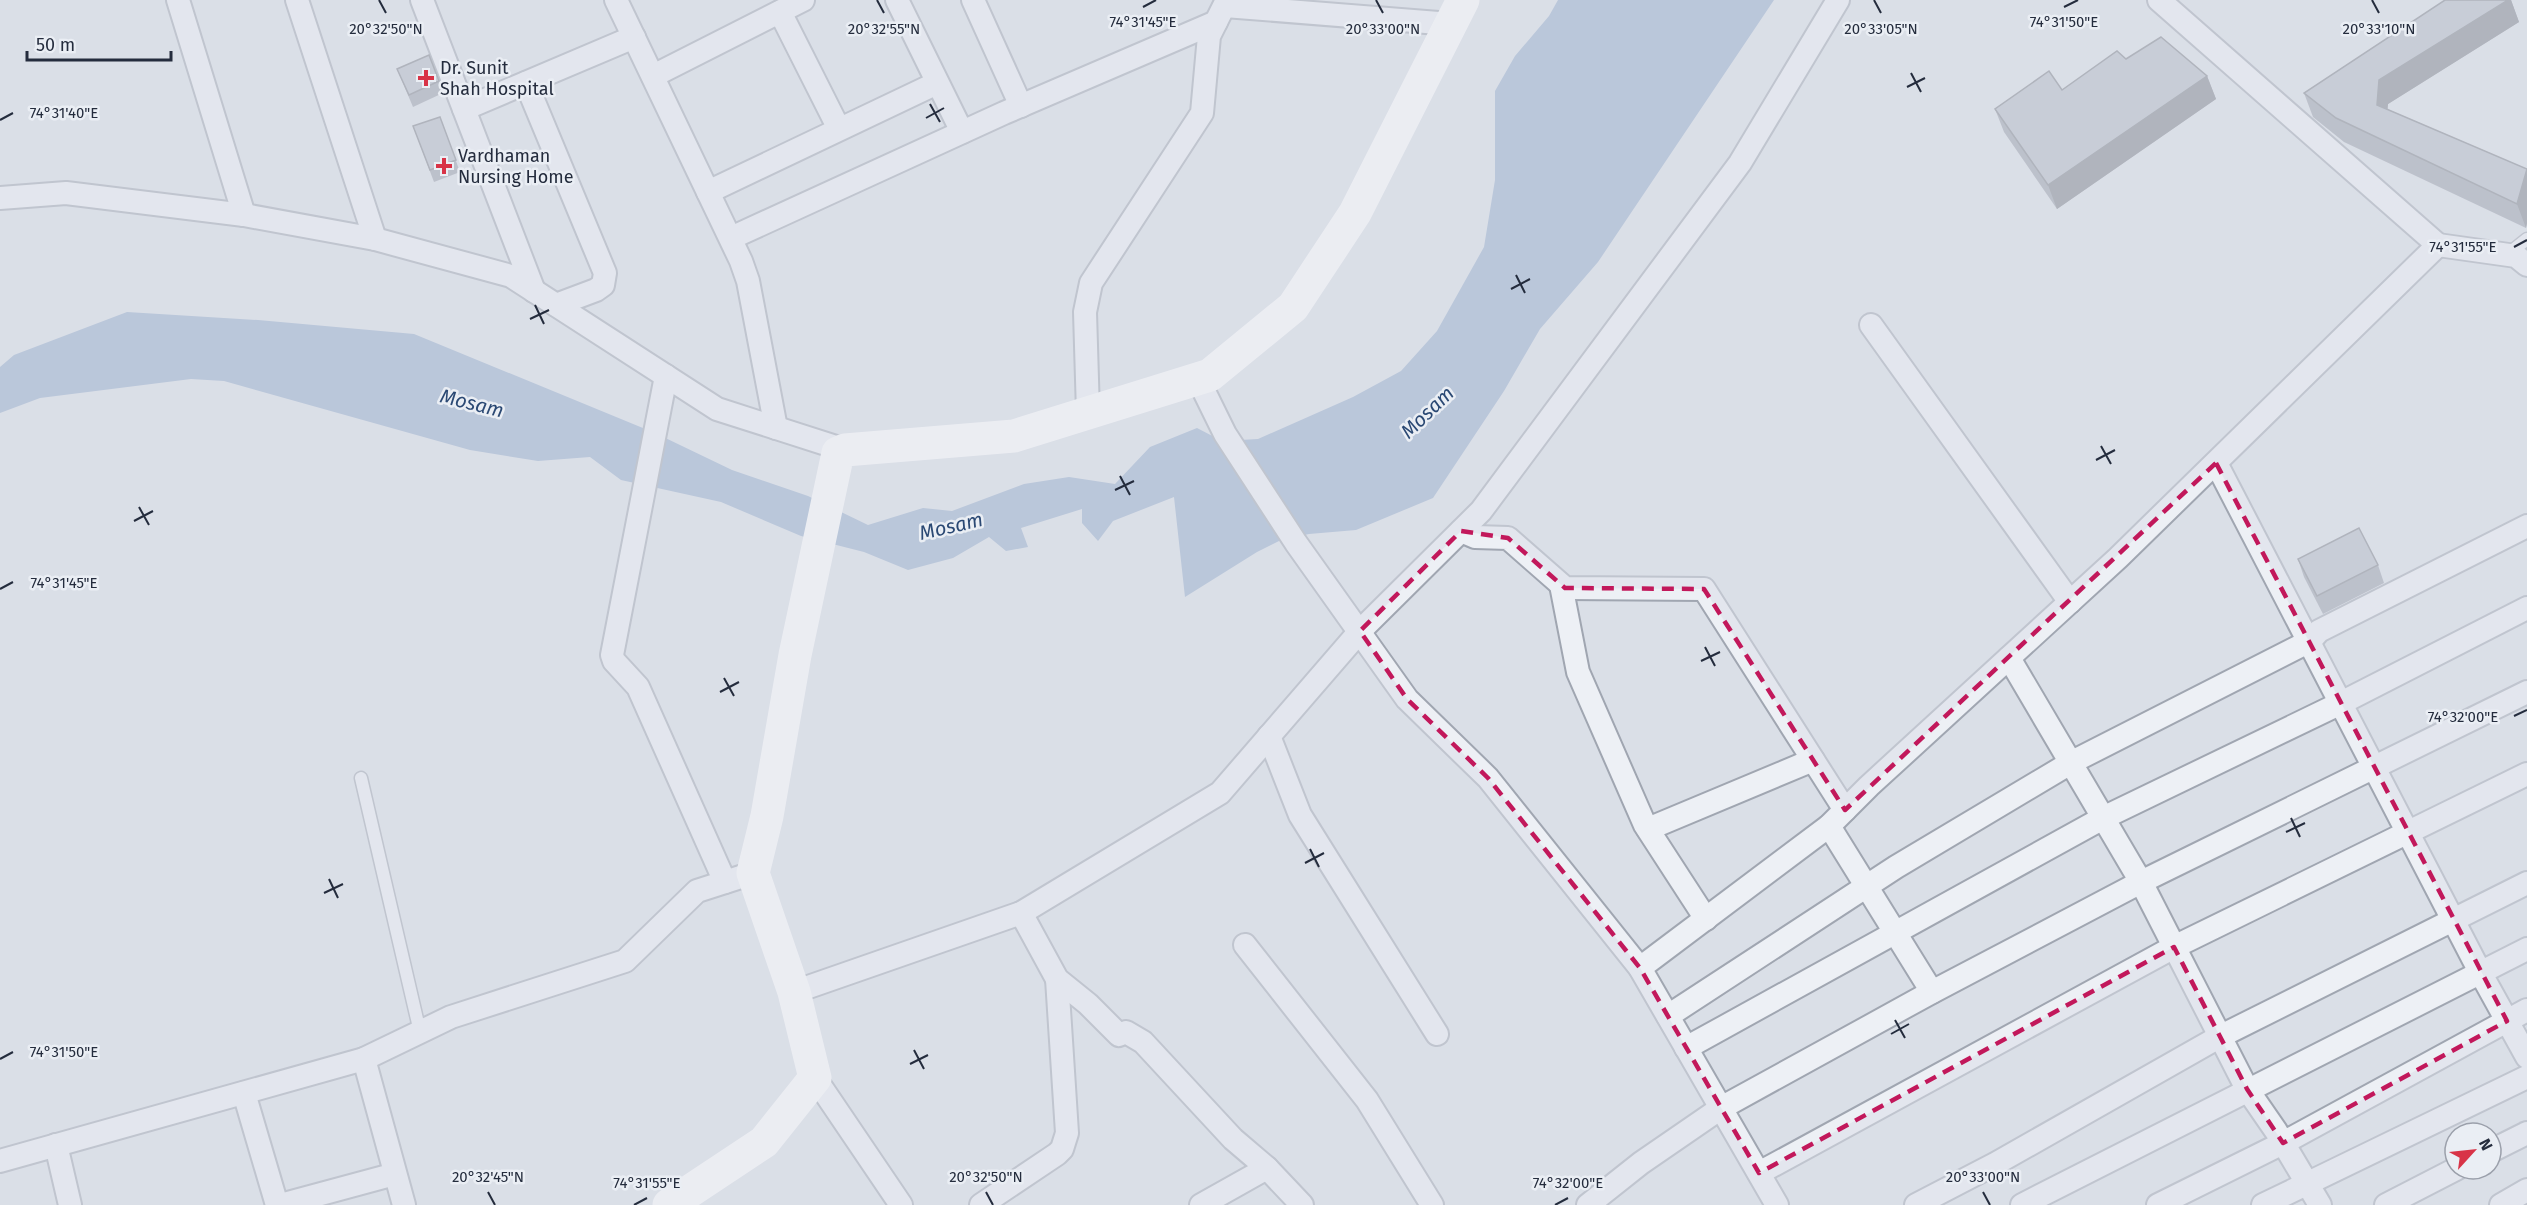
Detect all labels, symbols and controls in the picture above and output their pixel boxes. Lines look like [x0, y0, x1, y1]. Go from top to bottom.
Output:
text: 74°31'45"E [1109, 13, 1177, 31]
text: 74°31'50"E [2030, 13, 2098, 31]
text: 20°32'50"N [349, 20, 423, 38]
text: 20°32'55"N [848, 20, 920, 38]
text: 20°33'00"N [1346, 20, 1420, 38]
text: 20°33'05"N [1844, 20, 1918, 38]
text: 20°33'10"N [2343, 20, 2415, 38]
scale bar [27, 24, 171, 62]
text: 50 m [36, 34, 75, 56]
place label: Dr. Sunit Shah Hospital [440, 57, 554, 100]
marker: Dr. Sunit Shah Hospital [417, 69, 435, 87]
text: 74°31'40"E [30, 104, 98, 122]
place label: Vardhaman Nursing Home [458, 145, 574, 188]
marker: Vardhaman Nursing Home [435, 157, 453, 175]
text: 74°31'55"E [2429, 238, 2497, 256]
water label: Mosam [1395, 381, 1459, 443]
water label: Mosam [438, 384, 506, 422]
water label: Mosam [917, 507, 985, 545]
text: 74°31'45"E [30, 574, 98, 592]
text: 74°32'00"E [2428, 708, 2498, 726]
text: 74°31'50"E [30, 1043, 98, 1061]
north arrow [2443, 1121, 2503, 1181]
text: N [2475, 1135, 2497, 1153]
text: 20°32'45"N [452, 1168, 524, 1186]
text: 20°32'50"N [949, 1168, 1023, 1186]
text: 20°33'00"N [1946, 1168, 2020, 1186]
text: 74°31'55"E [613, 1174, 681, 1192]
text: 74°32'00"E [1533, 1174, 1603, 1192]

